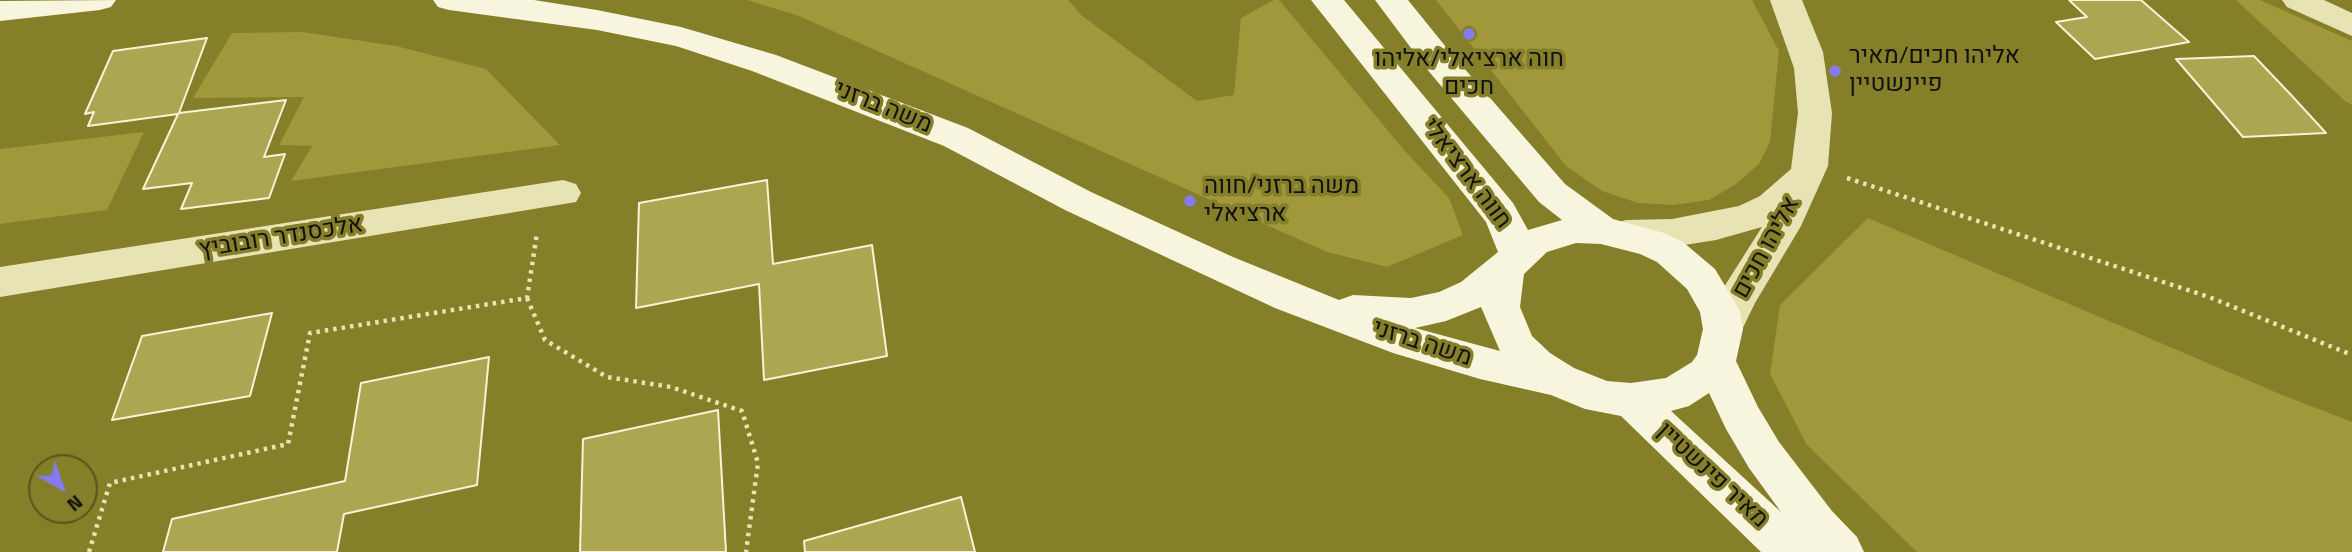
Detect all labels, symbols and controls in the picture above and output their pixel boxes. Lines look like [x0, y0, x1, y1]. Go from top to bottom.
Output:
marker: חוה ארציאלי/אליהו חכים [1461, 26, 1477, 42]
place label: אליהו חכים/מאיר פיינשטיין [1849, 43, 2020, 99]
place label: חוה ארציאלי/אליהו חכים [1374, 46, 1564, 102]
marker: אליהו חכים/מאיר פיינשטיין [1827, 63, 1843, 79]
street label: משה ברזני [830, 75, 936, 141]
street label: חווה ארציאלי [1415, 113, 1517, 235]
place label: משה ברזני/חווה ארציאלי [1204, 173, 1359, 229]
street label: אליהו חכים [1727, 192, 1807, 304]
marker: משה ברזני/חווה ארציאלי [1182, 193, 1198, 209]
street label: אלכסנדר רובוביץ [197, 211, 365, 265]
street label: משה ברזני [1369, 314, 1475, 374]
street label: מאיר פינשטיין [1651, 417, 1773, 535]
north arrow [28, 454, 98, 524]
text: N [61, 489, 90, 519]

